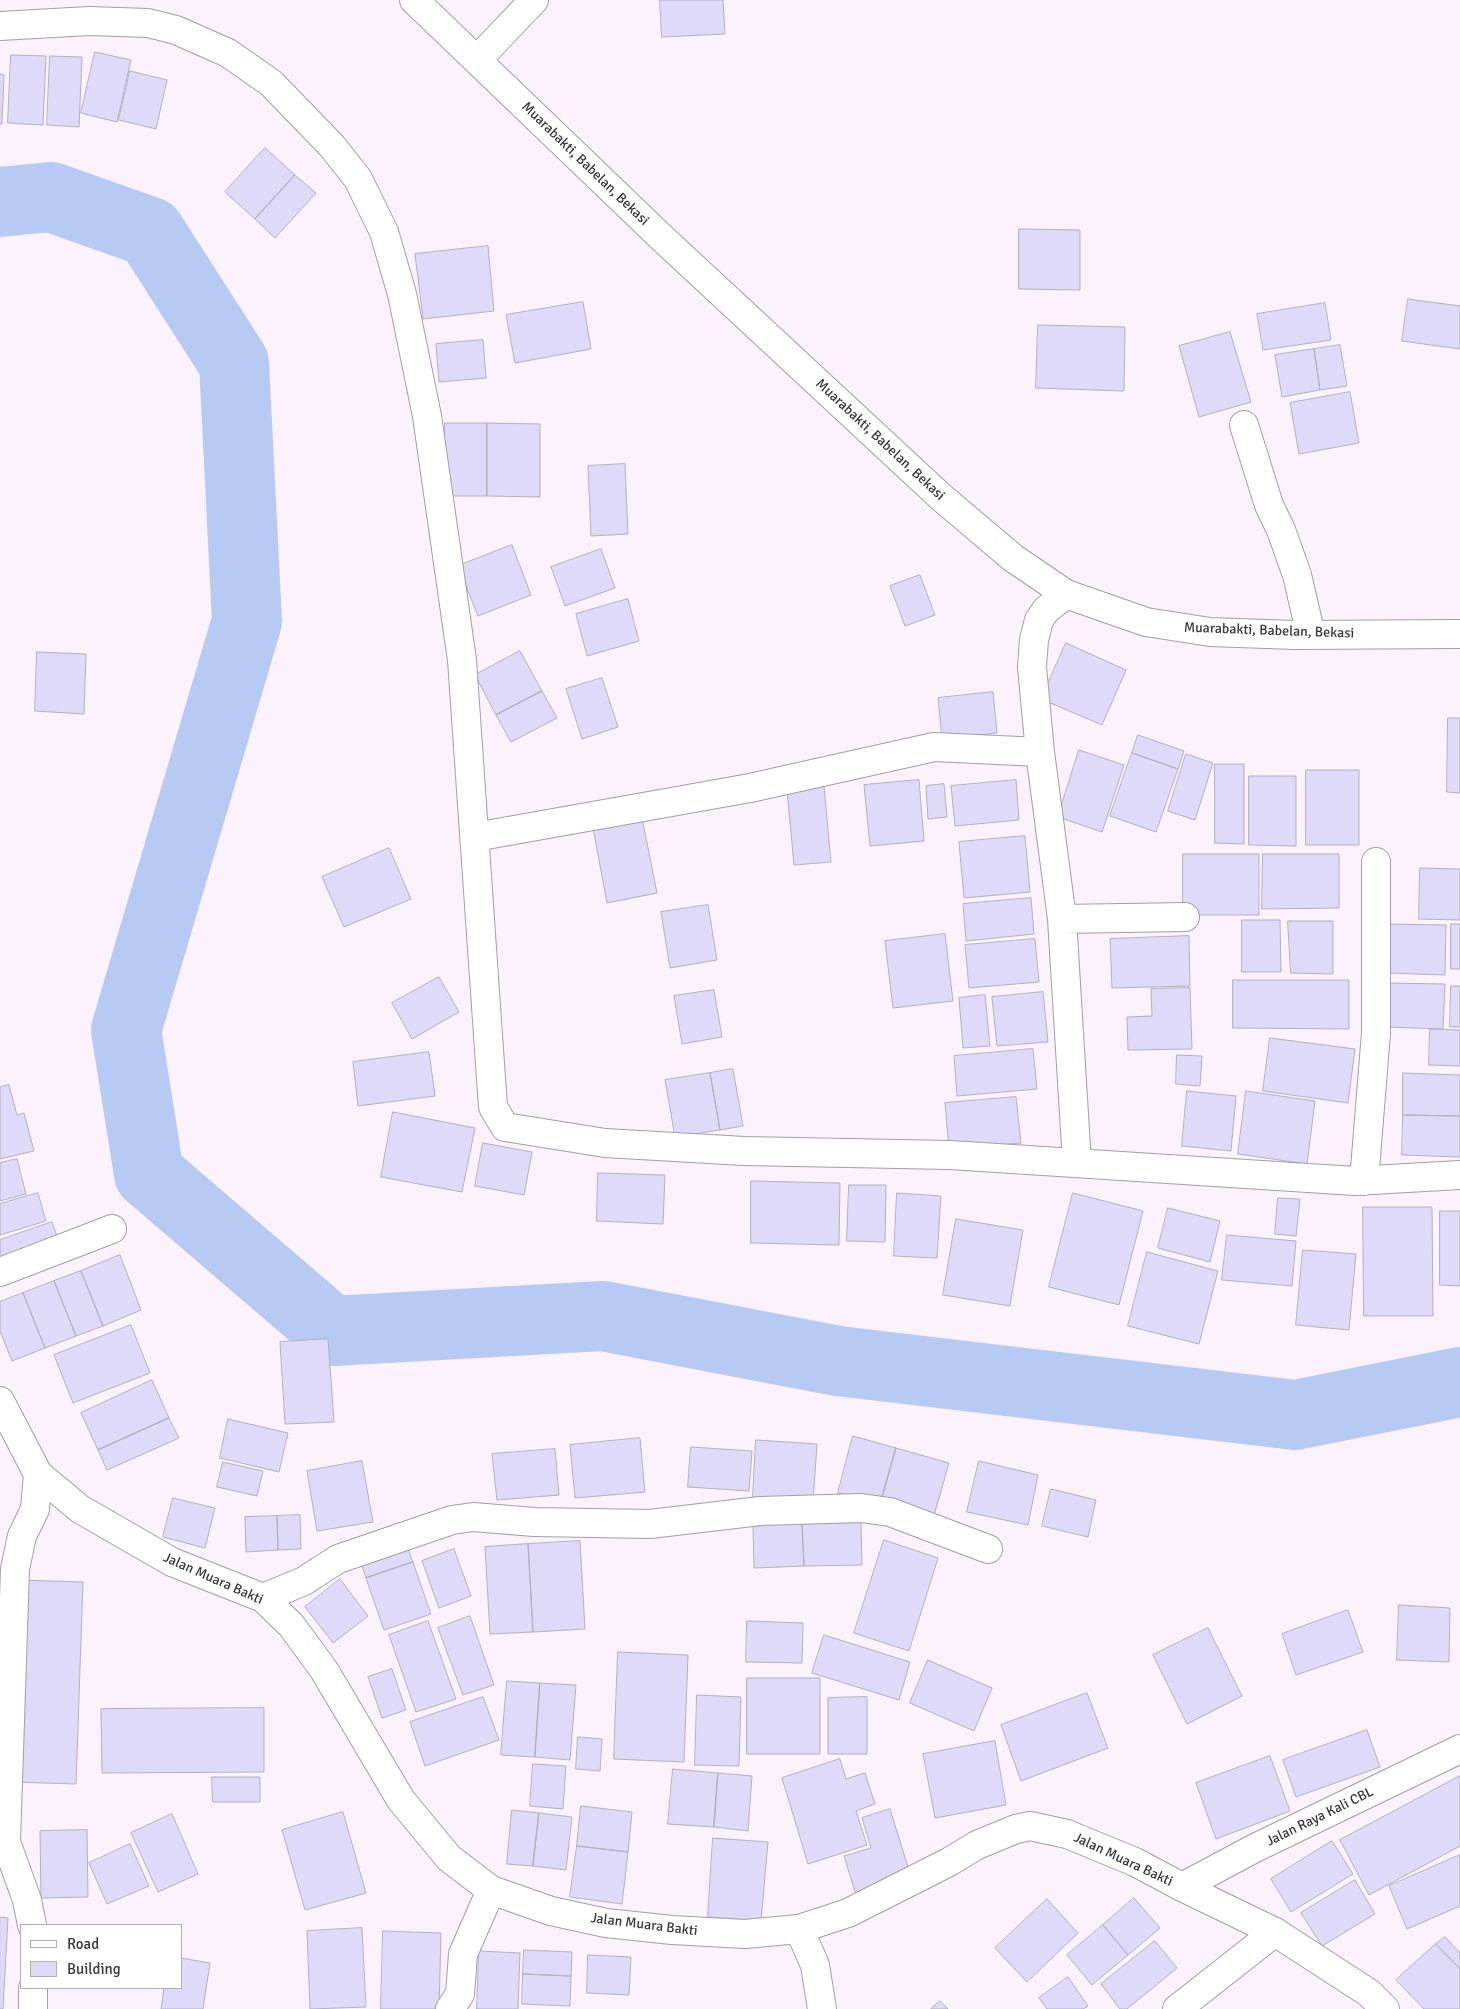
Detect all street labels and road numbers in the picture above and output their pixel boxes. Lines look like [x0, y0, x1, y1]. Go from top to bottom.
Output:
street label: Muarabakti, Babelan, Bekasi [518, 99, 652, 229]
street label: Muarabakti, Babelan, Bekasi [812, 376, 948, 504]
street label: Muarabakti, Babelan, Bekasi [1183, 620, 1355, 642]
street label: Jalan Muara Bakti [160, 1549, 266, 1609]
street label: Jalan Raya Kali CBL [1264, 1784, 1376, 1850]
street label: Jalan Muara Bakti [1071, 1830, 1175, 1890]
street label: Jalan Muara Bakti [590, 1910, 698, 1940]

